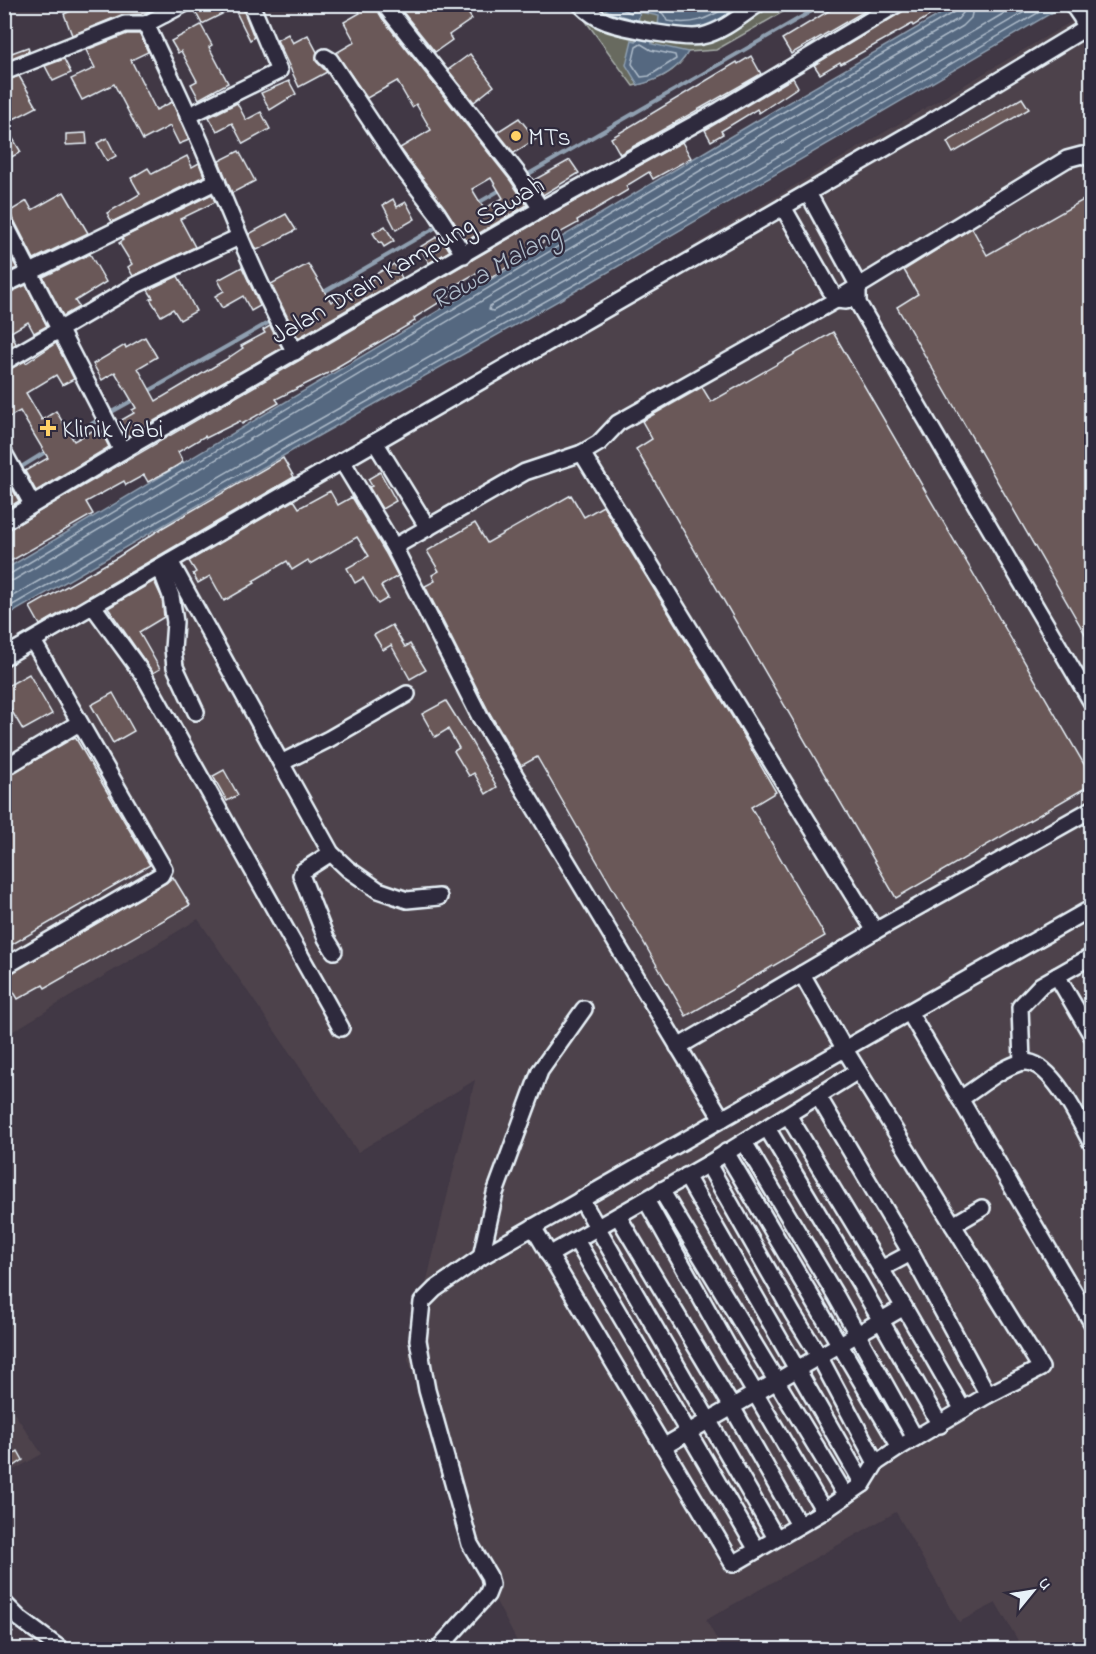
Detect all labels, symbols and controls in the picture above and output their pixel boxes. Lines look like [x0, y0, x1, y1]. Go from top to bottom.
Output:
place label: MTs [528, 120, 571, 158]
marker: MTs [509, 129, 523, 143]
street label: Jalan Drain Kampung Sawah [265, 167, 552, 356]
water label: Rawa Malang [424, 215, 570, 322]
place label: Klinik Yabi [62, 412, 163, 450]
marker: Klinik Yabi [39, 419, 57, 437]
north arrow [1003, 1561, 1063, 1621]
text: U [1031, 1574, 1057, 1595]

